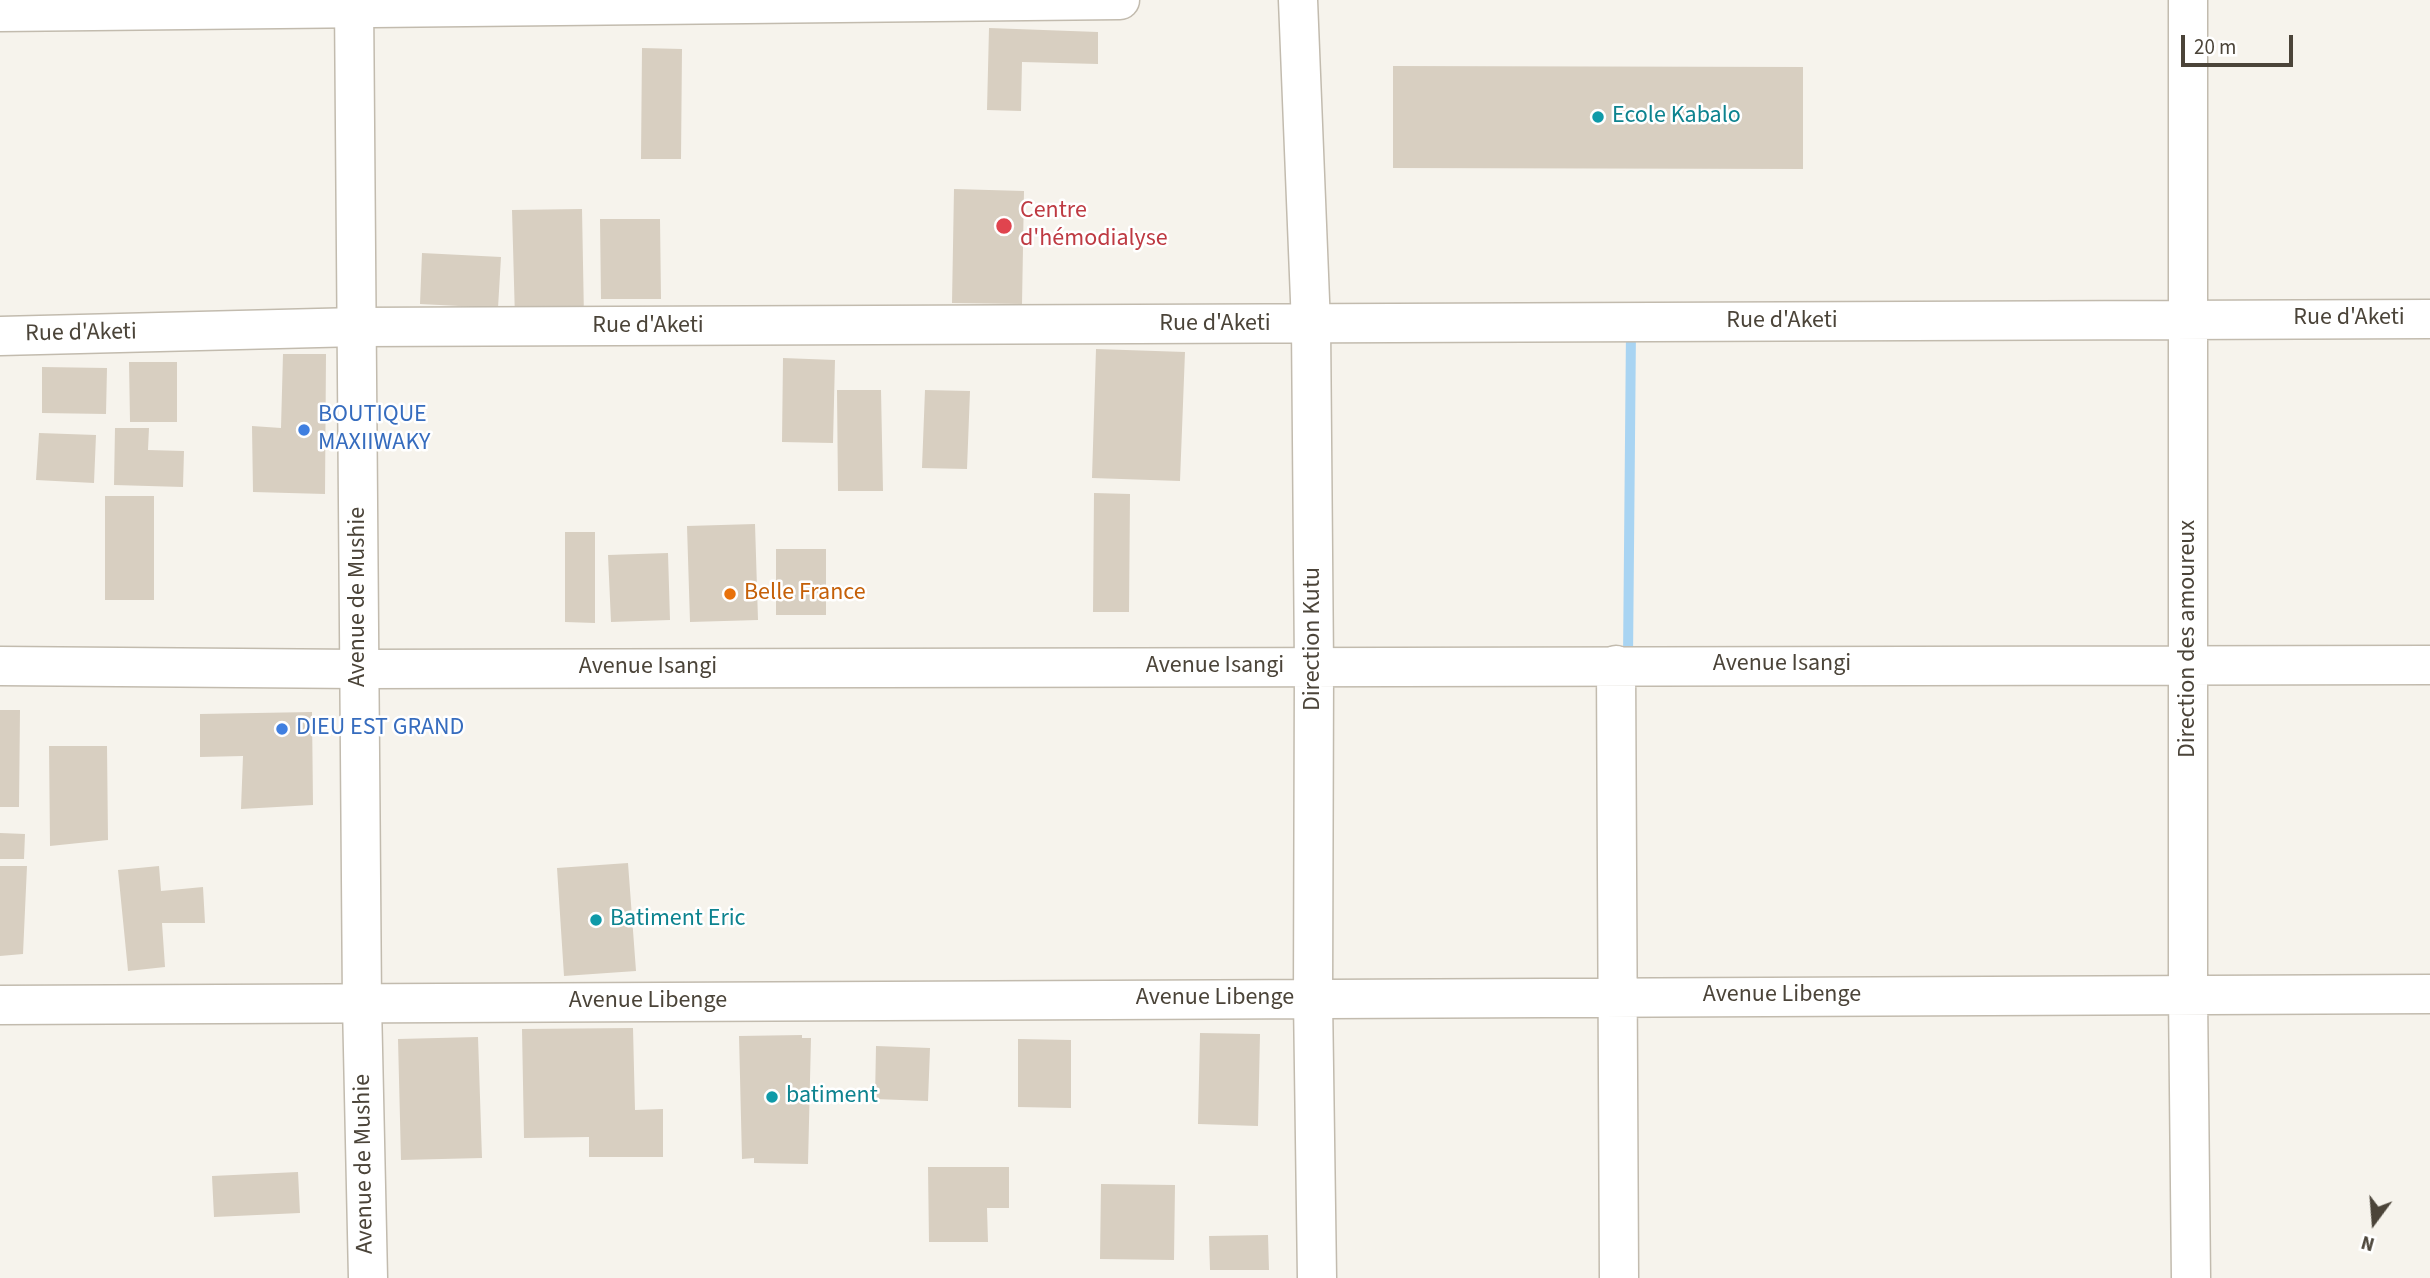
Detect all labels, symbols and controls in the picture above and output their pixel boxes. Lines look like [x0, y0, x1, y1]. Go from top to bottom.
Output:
scale bar [2185, 21, 2297, 65]
text: 20 m [2194, 32, 2236, 62]
place label: Ecole Kabalo [1612, 103, 1741, 131]
marker: Ecole Kabalo [1590, 109, 1606, 125]
place label: Centre d'hémodialyse [1020, 198, 1168, 254]
marker: Centre d'hémodialyse [994, 216, 1014, 236]
street label: Rue d'Aketi [2293, 305, 2405, 333]
street label: Rue d'Aketi [1726, 308, 1838, 336]
street label: Rue d'Aketi [1159, 311, 1271, 339]
street label: Rue d'Aketi [592, 313, 704, 341]
street label: Rue d'Aketi [25, 319, 137, 349]
place label: BOUTIQUE MAXIIWAKY [318, 402, 430, 458]
marker: BOUTIQUE MAXIIWAKY [296, 422, 312, 438]
street label: Avenue de Mushie [345, 507, 373, 687]
street label: Direction des amoureux [2175, 520, 2203, 758]
street label: Direction Kutu [1300, 567, 1328, 711]
place label: Belle France [744, 580, 866, 608]
marker: Belle France [722, 586, 738, 602]
street label: Avenue Isangi [1713, 651, 1851, 679]
street label: Avenue Isangi [1146, 653, 1284, 681]
street label: Avenue Isangi [579, 654, 717, 682]
place label: DIEU EST GRAND [296, 715, 464, 743]
marker: DIEU EST GRAND [274, 721, 290, 737]
place label: Batiment Eric [610, 906, 746, 934]
marker: Batiment Eric [588, 912, 604, 928]
street label: Avenue Libenge [1703, 982, 1861, 1010]
street label: Avenue Libenge [1136, 985, 1294, 1013]
street label: Avenue Libenge [569, 988, 727, 1016]
street label: Avenue de Mushie [349, 1074, 381, 1254]
place label: batiment [786, 1083, 878, 1111]
marker: batiment [764, 1089, 780, 1105]
north arrow [2339, 1187, 2409, 1257]
text: N [2358, 1228, 2378, 1257]

